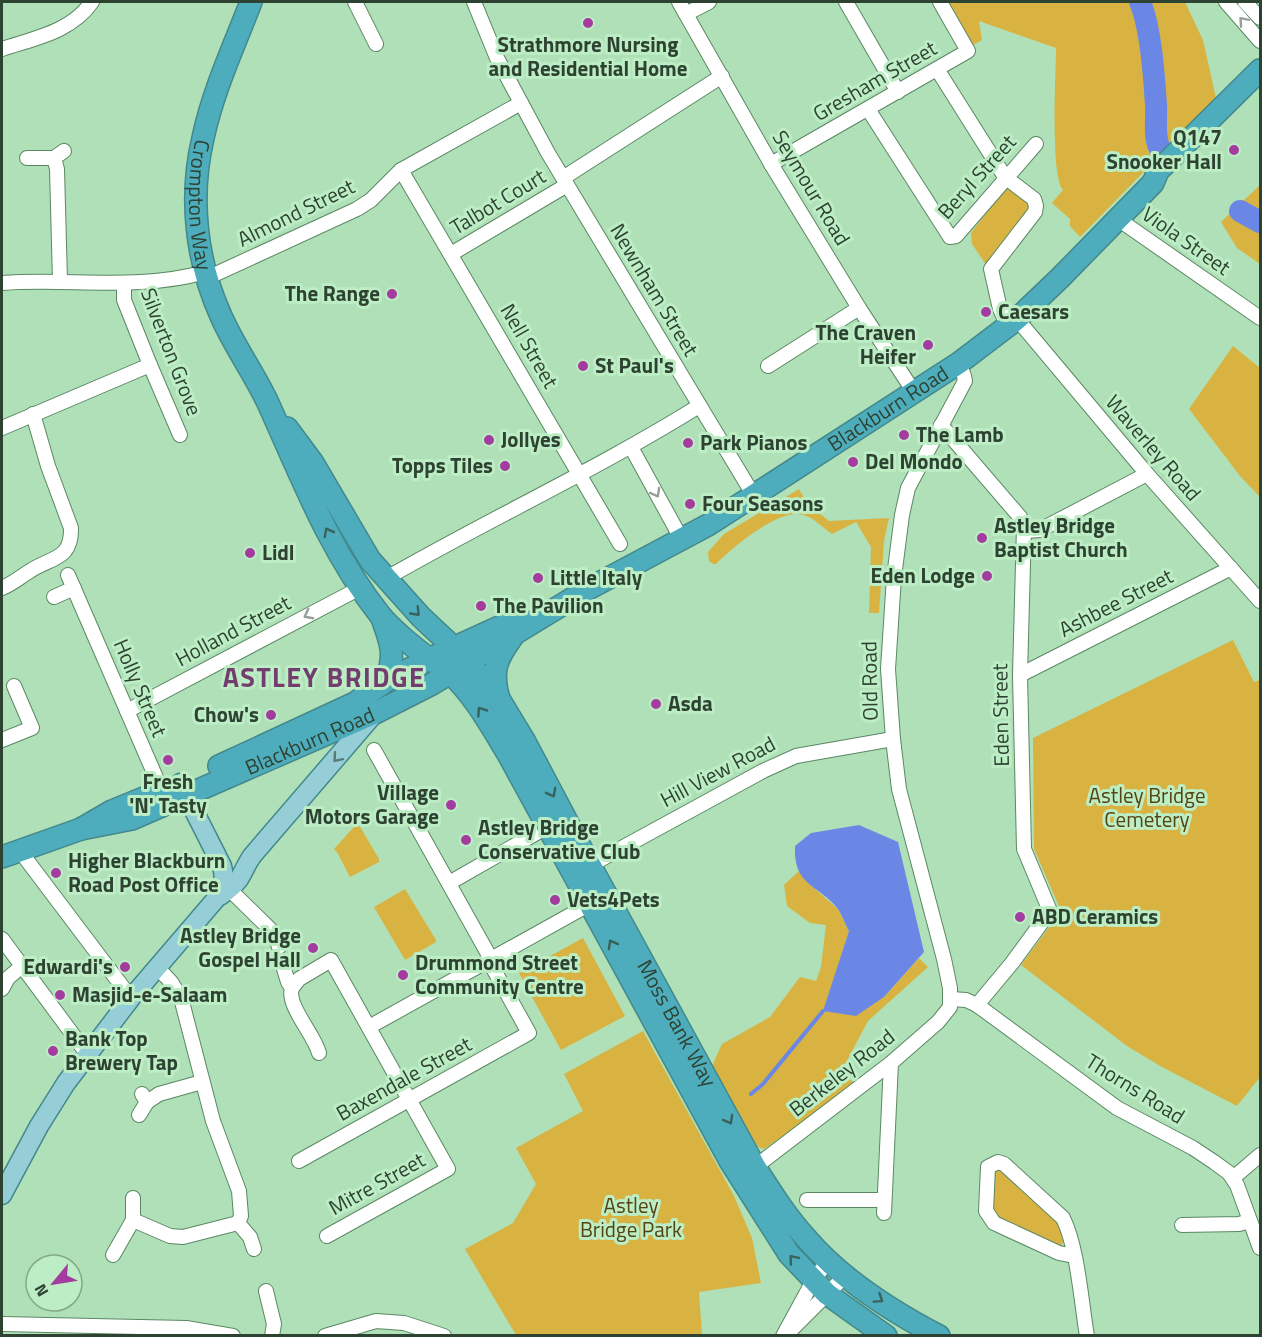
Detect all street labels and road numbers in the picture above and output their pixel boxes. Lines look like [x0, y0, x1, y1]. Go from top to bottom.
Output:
street label: Gresham Street [807, 31, 943, 129]
street label: Seymour Road [765, 124, 859, 251]
street label: Beryl Street [929, 126, 1024, 226]
street label: Crompton Way [181, 137, 221, 273]
street label: Talbot Court [444, 160, 552, 242]
street label: Almond Street [231, 170, 360, 254]
street label: Viola Street [1136, 198, 1238, 283]
street label: Newnham Street [603, 217, 708, 363]
street label: Silverton Grove [133, 283, 211, 420]
street label: Nell Street [493, 297, 567, 394]
street label: Blackburn Road [821, 357, 954, 459]
street label: Waverley Road [1098, 387, 1209, 508]
street label: Ashbee Street [1053, 559, 1179, 645]
street label: Holland Street [169, 586, 296, 674]
street label: Holly Street [106, 634, 176, 742]
street label: Old Road [852, 641, 886, 721]
street label: Eden Street [983, 663, 1017, 767]
street label: Blackburn Road [240, 698, 379, 783]
street label: Hill View Road [654, 727, 781, 815]
street label: Moss Bank Way [630, 953, 725, 1093]
street label: Berkeley Road [782, 1021, 901, 1124]
street label: Baxendale Street [330, 1027, 478, 1129]
street label: Thorns Road [1080, 1045, 1191, 1131]
street label: Mitre Street [322, 1143, 431, 1223]

